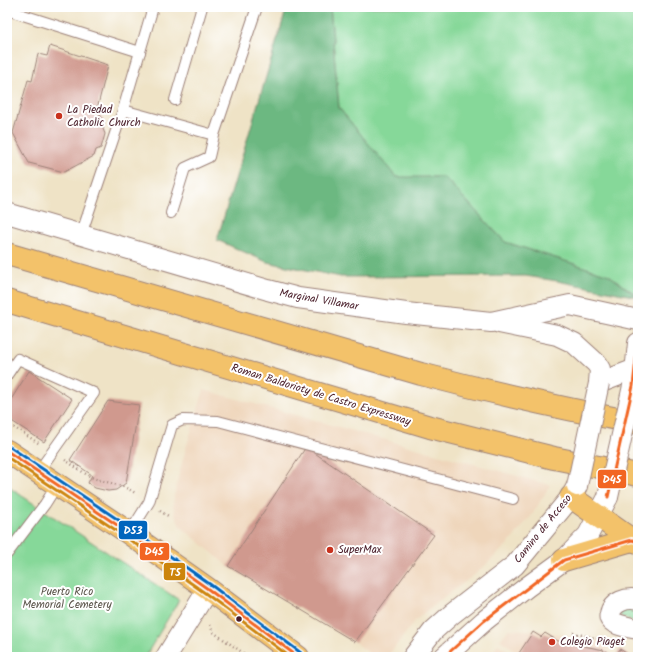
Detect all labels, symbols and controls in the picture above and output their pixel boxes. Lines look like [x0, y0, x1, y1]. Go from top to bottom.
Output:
place label: La Piedad Catholic Church [67, 101, 141, 132]
marker: La Piedad Catholic Church [54, 111, 64, 121]
street label: Marginal Villamar [278, 284, 361, 316]
street label: Roman Baldorioty de Castro Expressway [229, 359, 414, 431]
line badge: D45 [597, 469, 627, 489]
text: D45 [603, 471, 623, 489]
street label: Camino de Acceso [509, 491, 577, 567]
line badge: D53 [118, 520, 148, 540]
text: D53 [124, 522, 142, 540]
place label: SuperMax [338, 541, 382, 559]
line badge: D45 [139, 542, 170, 561]
text: D45 [145, 543, 165, 561]
marker: SuperMax [325, 545, 335, 555]
line badge: T5 [163, 562, 186, 581]
text: T5 [169, 564, 182, 582]
park label: Puerto Rico Memorial Cemetery [22, 583, 112, 614]
unlabelled marker [234, 614, 244, 624]
place label: Colegio Piaget [560, 633, 625, 651]
marker: Colegio Piaget [547, 637, 557, 647]

